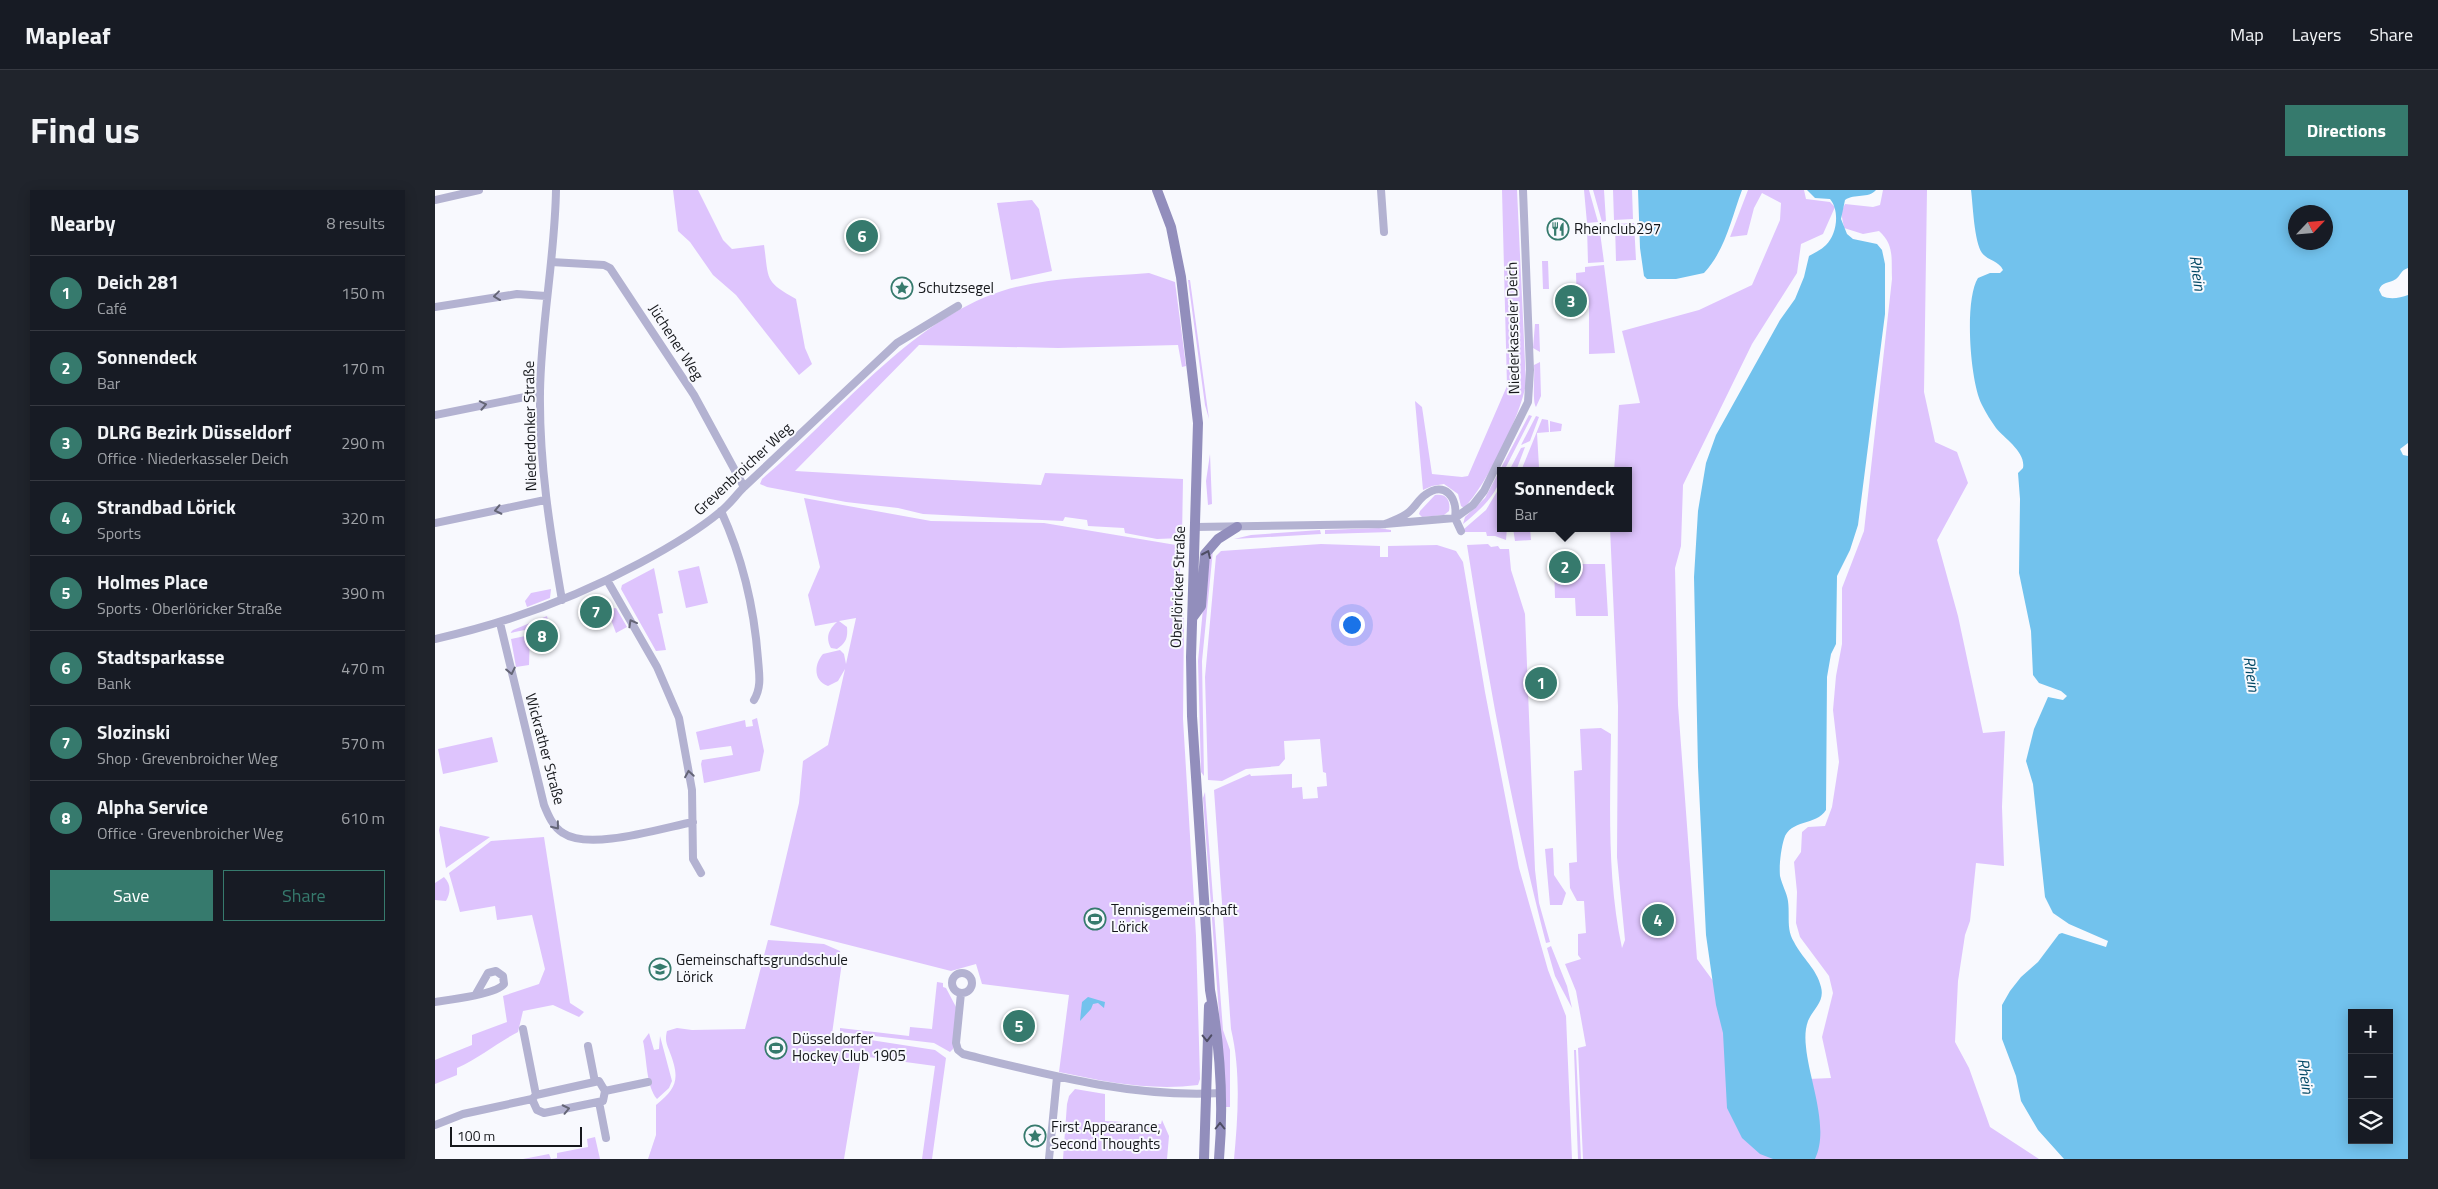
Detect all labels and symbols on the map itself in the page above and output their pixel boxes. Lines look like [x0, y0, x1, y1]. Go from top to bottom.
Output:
north arrow [2288, 205, 2333, 250]
pin: 6 [846, 217, 878, 255]
restaurant icon: Rheinclub297 [1546, 217, 1570, 241]
place label: Rheinclub297 [1574, 217, 1661, 240]
water label: Rhein [2184, 254, 2213, 293]
street label: Niederkasseler Deich [1500, 262, 1525, 394]
place icon: Schutzsegel [890, 276, 914, 300]
place label: Schutzsegel [918, 276, 994, 299]
pin: 3 [1555, 282, 1587, 320]
one-way arrow [493, 290, 501, 301]
street label: Jüchener Weg [643, 299, 710, 385]
street label: Niederdonker Straße [517, 361, 542, 492]
one-way arrow [478, 401, 487, 411]
street label: Grevenbroicher Weg [688, 417, 797, 521]
one-way arrow [493, 504, 502, 515]
street label: Oberlöricker Straße [1164, 526, 1191, 648]
pin: 2 [1549, 548, 1581, 586]
one-way arrow [1201, 550, 1211, 559]
pin: 7 [580, 593, 612, 631]
your location [1339, 612, 1365, 638]
pin: 8 [526, 617, 558, 655]
one-way arrow [628, 620, 638, 629]
water label: Rhein [2238, 655, 2267, 694]
pin: 1 [1525, 664, 1557, 702]
one-way arrow [505, 666, 516, 675]
street label: Wickrather Straße [520, 691, 571, 807]
one-way arrow [685, 769, 695, 778]
one-way arrow [550, 820, 558, 829]
place label: Tennisgemeinschaft Lörick [1111, 898, 1238, 938]
pin: 4 [1642, 901, 1674, 939]
sports icon: Tennisgemeinschaft Lörick [1083, 907, 1107, 931]
place label: Gemeinschaftsgrundschule Lörick [676, 948, 848, 988]
school or university icon: Gemeinschaftsgrundschule Lörick [648, 957, 672, 981]
pin: 5 [1003, 1007, 1035, 1045]
place label: Düsseldorfer Hockey Club 1905 [792, 1027, 906, 1067]
one-way arrow [1202, 1035, 1212, 1043]
sports icon: Düsseldorfer Hockey Club 1905 [764, 1036, 788, 1060]
water label: Rhein [2292, 1057, 2321, 1096]
one-way arrow [561, 1104, 570, 1114]
place label: First Appearance, Second Thoughts [1051, 1115, 1161, 1155]
one-way arrow [1215, 1122, 1225, 1130]
scale bar [450, 1124, 583, 1147]
place icon: First Appearance, Second Thoughts [1023, 1124, 1047, 1148]

